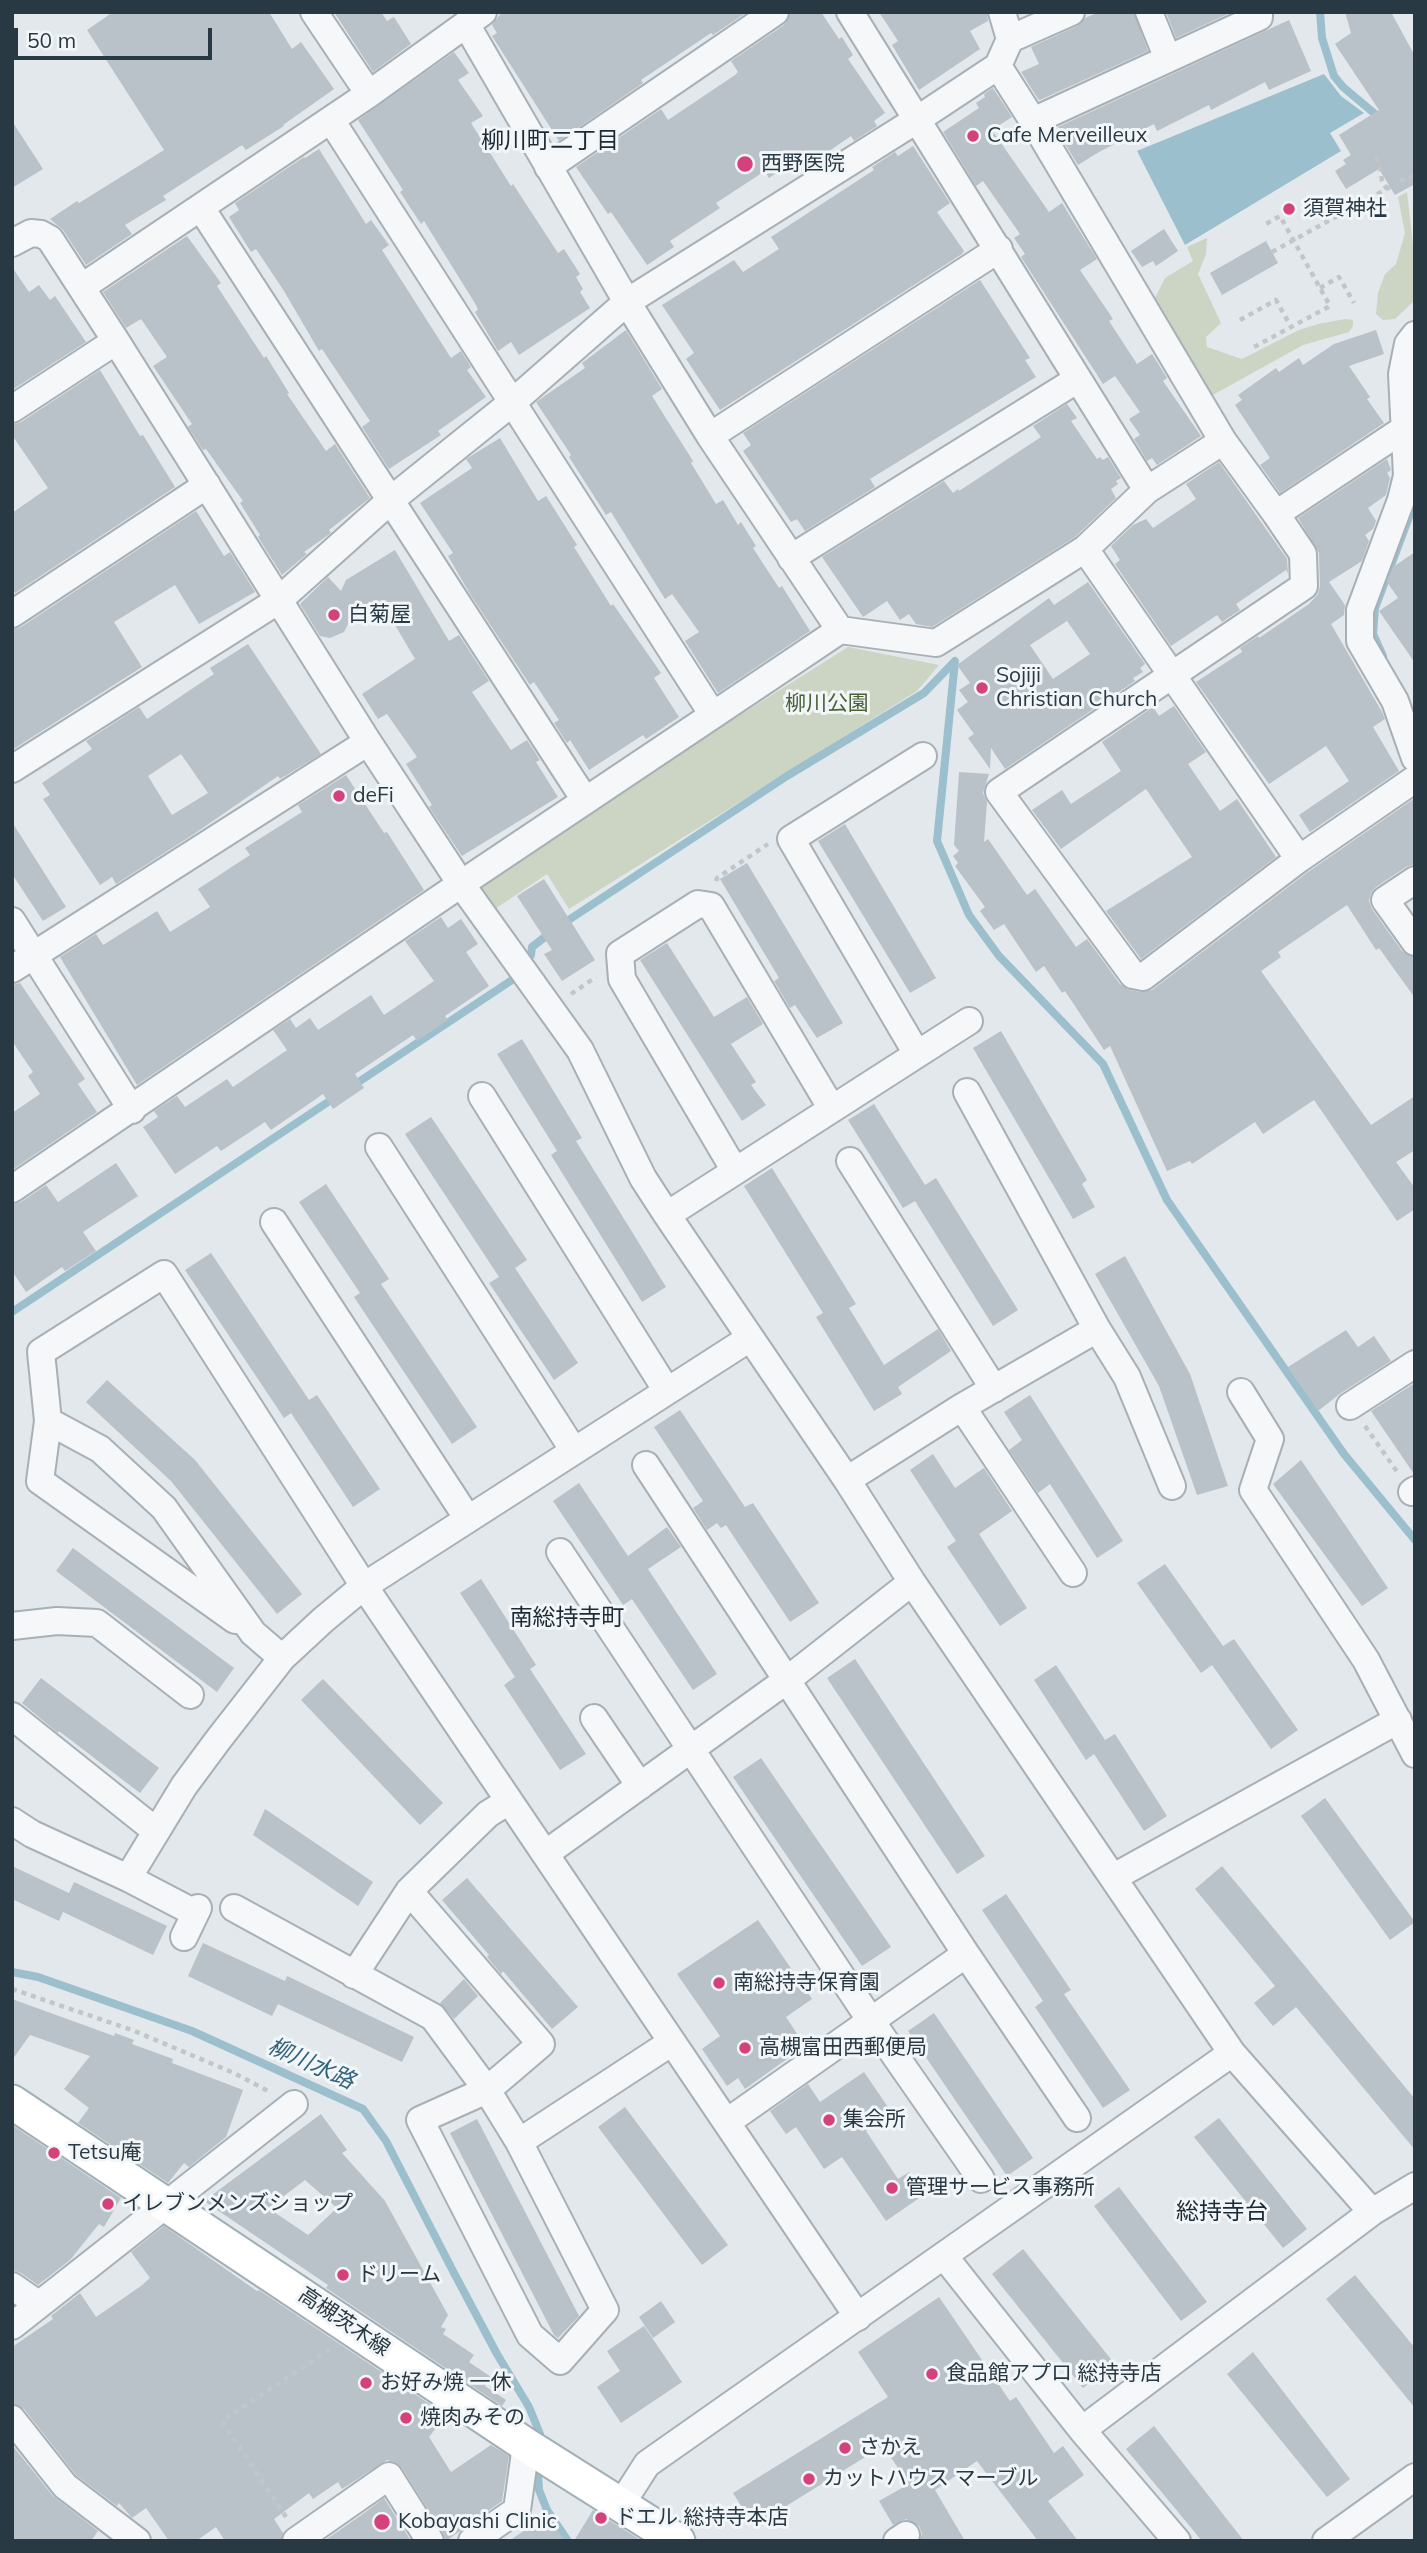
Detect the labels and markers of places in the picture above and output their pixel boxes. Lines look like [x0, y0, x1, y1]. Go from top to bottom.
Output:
place label: Cafe Merveilleux [987, 123, 1147, 149]
marker: Cafe Merveilleux [965, 128, 981, 144]
place label: 西野医院 [761, 151, 845, 177]
marker: 西野医院 [735, 154, 755, 174]
place label: 須賀神社 [1303, 196, 1387, 222]
marker: 須賀神社 [1281, 201, 1297, 217]
place label: 白菊屋 [348, 602, 411, 628]
marker: 白菊屋 [326, 607, 342, 623]
place label: Sojiji Christian Church [996, 663, 1157, 713]
marker: Sojiji Christian Church [974, 680, 990, 696]
place label: deFi [353, 783, 394, 809]
marker: deFi [331, 788, 347, 804]
place label: 南総持寺保育園 [733, 1970, 880, 1996]
marker: 南総持寺保育園 [711, 1975, 727, 1991]
place label: 高槻富田西郵便局 [759, 2035, 927, 2061]
marker: 高槻富田西郵便局 [737, 2040, 753, 2056]
place label: 集会所 [843, 2107, 906, 2133]
marker: 集会所 [821, 2112, 837, 2128]
place label: Tetsu庵 [68, 2140, 141, 2166]
marker: Tetsu庵 [46, 2145, 62, 2161]
place label: 管理サービス事務所 [906, 2175, 1095, 2201]
marker: 管理サービス事務所 [884, 2180, 900, 2196]
place label: イレブンメンズショップ [122, 2191, 353, 2217]
marker: イレブンメンズショップ [100, 2196, 116, 2212]
place label: ドリーム [357, 2262, 441, 2288]
marker: ドリーム [335, 2267, 351, 2283]
place label: 食品館アプロ 総持寺店 [946, 2361, 1161, 2387]
marker: 食品館アプロ 総持寺店 [924, 2366, 940, 2382]
place label: お好み焼 一休 [380, 2370, 511, 2396]
marker: お好み焼 一休 [358, 2375, 374, 2391]
place label: 焼肉みその [420, 2405, 525, 2431]
marker: 焼肉みその [398, 2410, 414, 2426]
place label: さかえ [859, 2435, 922, 2461]
marker: さかえ [837, 2440, 853, 2456]
place label: カットハウス マーブル [823, 2466, 1038, 2492]
marker: カットハウス マーブル [801, 2471, 817, 2487]
place label: ドエル 総持寺本店 [615, 2505, 788, 2531]
place label: Kobayashi Clinic [398, 2509, 557, 2535]
marker: ドエル 総持寺本店 [593, 2510, 609, 2526]
marker: Kobayashi Clinic [372, 2512, 392, 2532]

